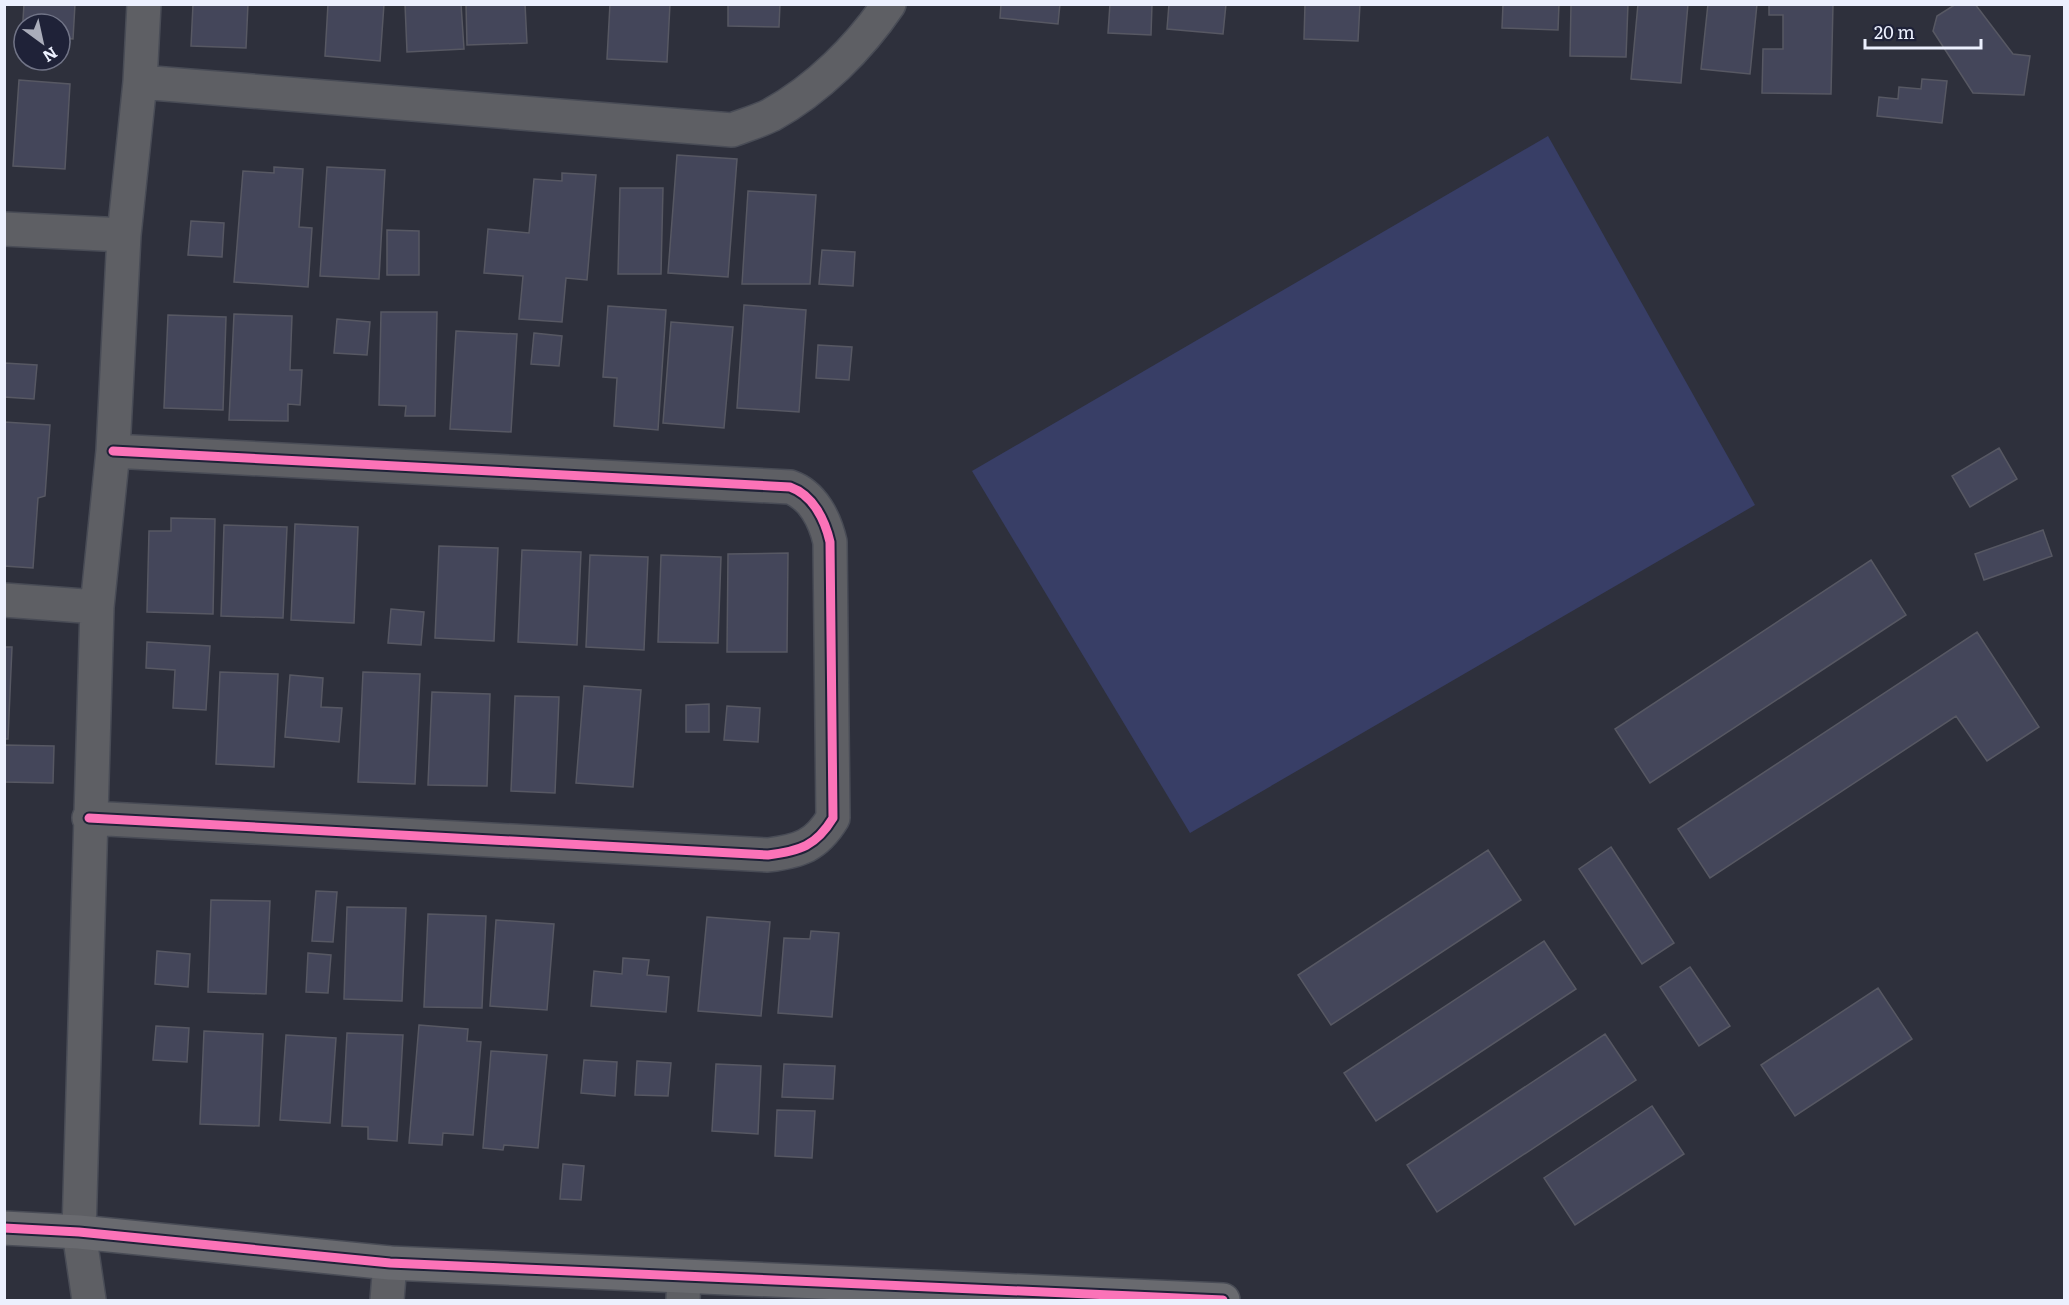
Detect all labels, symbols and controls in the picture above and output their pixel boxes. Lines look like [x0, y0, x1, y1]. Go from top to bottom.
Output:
north arrow [12, 12, 72, 72]
scale bar [1865, 12, 1980, 50]
text: 20 m [1874, 18, 1915, 45]
text: N [39, 42, 63, 69]

